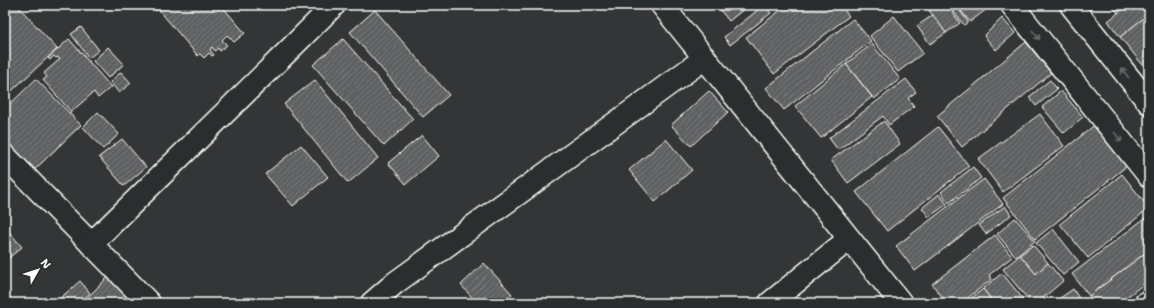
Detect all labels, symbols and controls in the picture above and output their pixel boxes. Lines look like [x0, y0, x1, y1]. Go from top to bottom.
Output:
one-way arrow [1032, 30, 1041, 41]
one-way arrow [1120, 67, 1129, 78]
one-way arrow [1113, 131, 1122, 142]
north arrow [18, 250, 58, 290]
text: N [37, 256, 54, 272]

